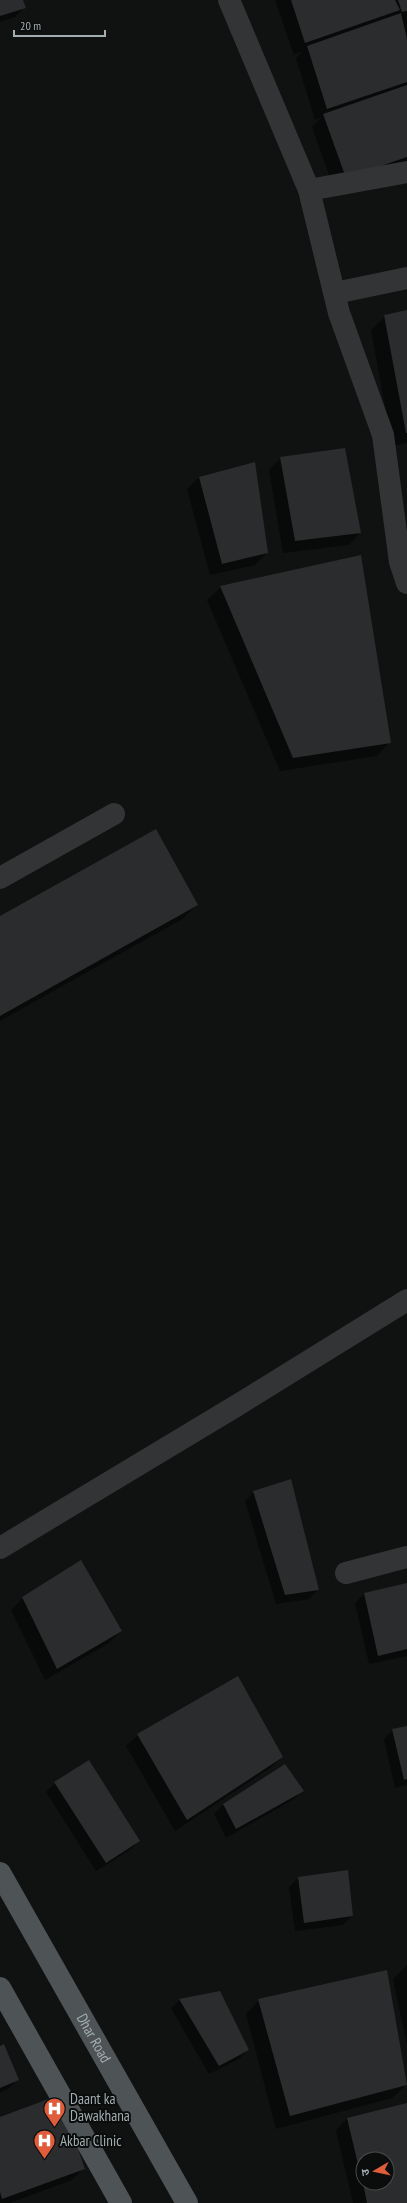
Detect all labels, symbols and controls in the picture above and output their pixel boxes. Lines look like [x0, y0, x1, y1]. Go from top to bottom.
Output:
scale bar [14, 12, 105, 38]
text: 20 m [20, 18, 41, 33]
street label: Dhar Road [73, 2010, 116, 2066]
place label: Daant ka Dawakhana [70, 2089, 130, 2125]
hospital icon: Daant ka Dawakhana [42, 2095, 68, 2128]
hospital icon: Akbar Clinic [31, 2128, 57, 2161]
place label: Akbar Clinic [60, 2131, 122, 2150]
north arrow [355, 2151, 395, 2191]
text: उ [358, 2168, 373, 2177]

